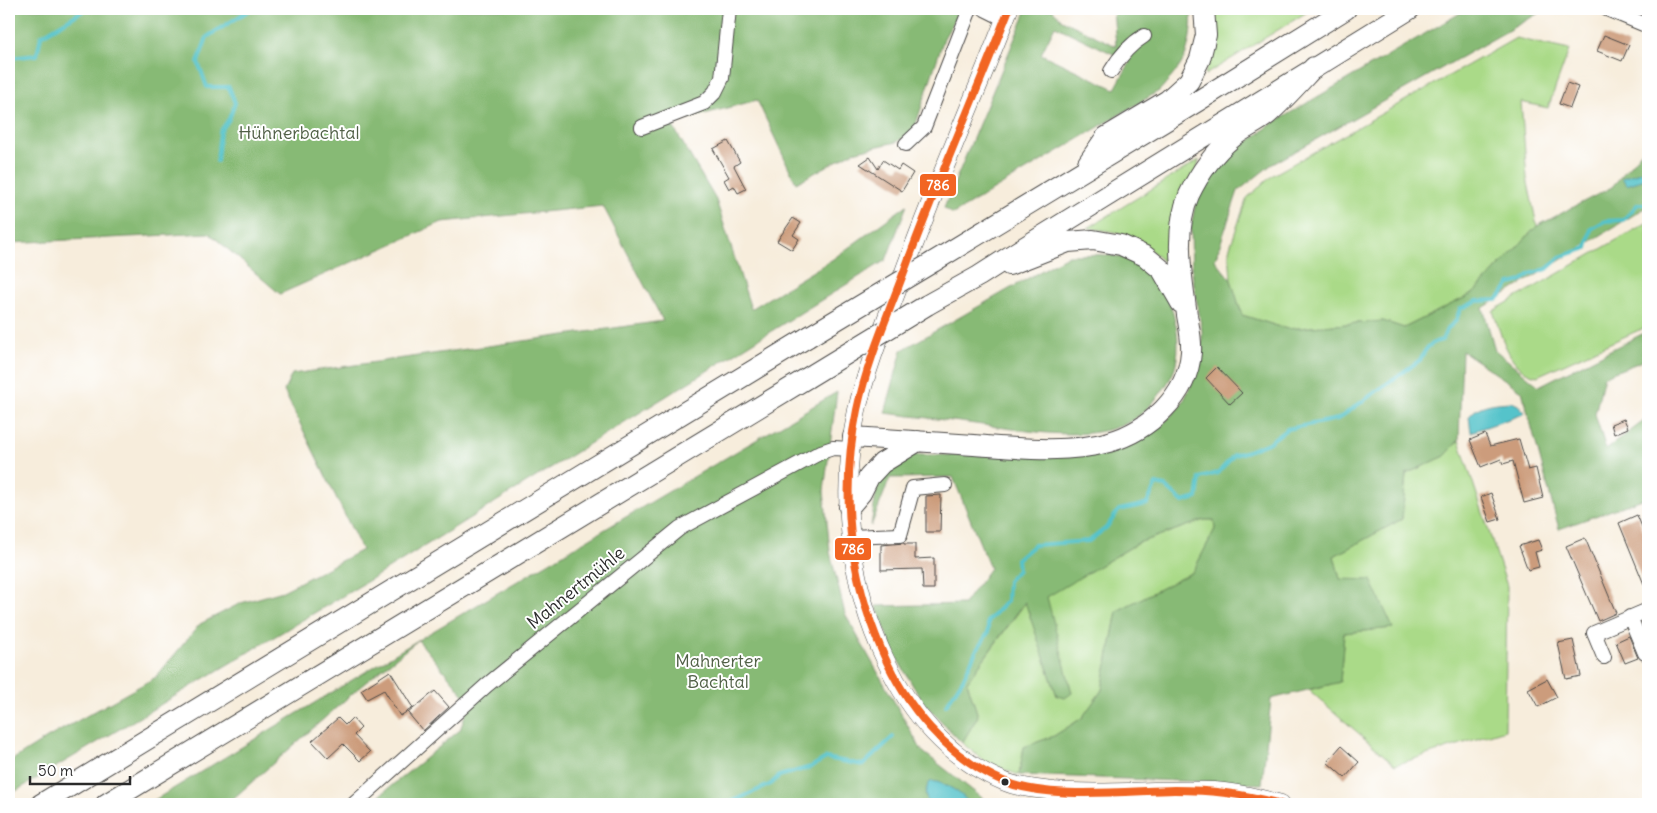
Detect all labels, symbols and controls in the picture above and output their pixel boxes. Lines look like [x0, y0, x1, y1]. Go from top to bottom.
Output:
park label: Hühnerbachtal [238, 121, 360, 144]
line badge: 786 [919, 173, 957, 197]
text: 786 [926, 176, 950, 194]
line badge: 786 [834, 537, 872, 561]
text: 786 [841, 540, 865, 558]
street label: Mahnertmühle [522, 541, 629, 634]
park label: Mahnerter Bachtal [675, 649, 761, 693]
scale bar [30, 753, 130, 785]
text: 50 m [38, 761, 73, 780]
unlabelled marker [1000, 777, 1010, 787]

